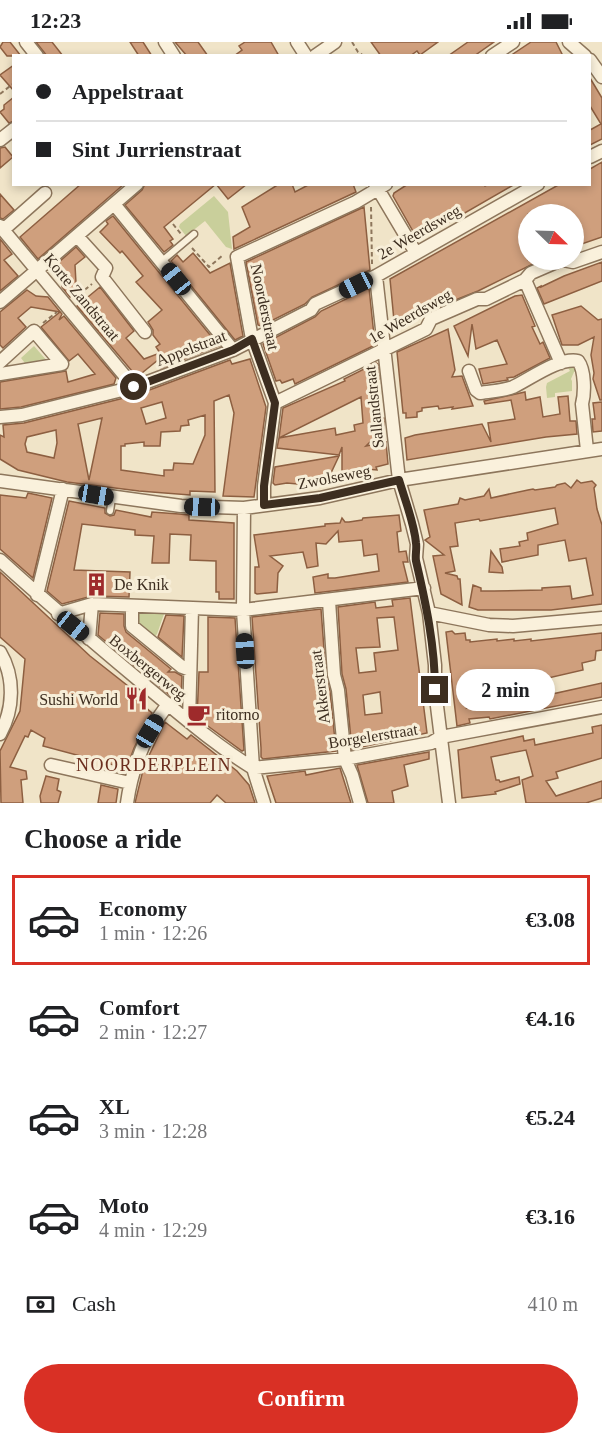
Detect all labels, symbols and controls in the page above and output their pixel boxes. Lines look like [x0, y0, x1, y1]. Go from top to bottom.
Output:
text: 12:23 [30, 8, 81, 33]
text: Appelstraat [72, 79, 183, 104]
text: Sint Jurrienstraat [72, 137, 241, 162]
street label: 2e Weerdsweg [374, 201, 464, 263]
north arrow [518, 204, 584, 270]
map controls [518, 204, 584, 270]
street label: Korte Zandstraat [41, 250, 124, 344]
car [158, 259, 194, 299]
street label: Noorderstraat [248, 262, 283, 352]
car [336, 269, 376, 301]
street label: 1e Weerdsweg [365, 285, 455, 347]
street label: Appelstraat [154, 327, 229, 370]
street label: Sallandstraat [361, 364, 387, 449]
route start [120, 373, 147, 400]
street label: Zwolseweg [296, 462, 372, 493]
car [77, 483, 115, 507]
car [184, 497, 220, 517]
building icon: De Knik [83, 571, 109, 597]
place label: De Knik [114, 576, 169, 593]
car [53, 608, 93, 644]
street label: Boxbergerweg [106, 631, 190, 704]
car [235, 633, 255, 669]
street label: Akkerstraat [307, 648, 333, 725]
callout: 2 min [456, 669, 555, 711]
route end [421, 676, 448, 703]
text: 2 min [481, 679, 530, 701]
restaurant icon: Sushi World [123, 686, 149, 712]
place label: Sushi World [39, 691, 118, 708]
cafe icon: ritorno [185, 701, 211, 727]
place label: ritorno [216, 706, 260, 723]
car [133, 711, 167, 751]
street label: Borgelerstraat [327, 720, 420, 752]
district label: NOORDERPLEIN [76, 755, 232, 775]
text: Choose a ride [24, 824, 182, 854]
icon: car [27, 893, 81, 947]
text: Economy [99, 896, 187, 921]
text: €3.08 [526, 907, 575, 932]
text: 1 min · 12:26 [99, 922, 207, 944]
icon: car [27, 992, 81, 1046]
text: Comfort [99, 995, 180, 1020]
text: €4.16 [526, 1006, 575, 1031]
text: 2 min · 12:27 [99, 1021, 207, 1043]
icon: car [27, 1091, 81, 1145]
text: XL [99, 1094, 130, 1119]
text: €5.24 [526, 1105, 575, 1130]
text: 3 min · 12:28 [99, 1120, 207, 1142]
icon: car [27, 1190, 81, 1244]
text: Moto [99, 1193, 149, 1218]
text: €3.16 [526, 1204, 575, 1229]
text: 4 min · 12:29 [99, 1219, 207, 1241]
icon: cash [24, 1288, 57, 1321]
text: Cash [72, 1291, 116, 1316]
text: 410 m [527, 1293, 578, 1315]
button: Confirm [24, 1364, 578, 1433]

